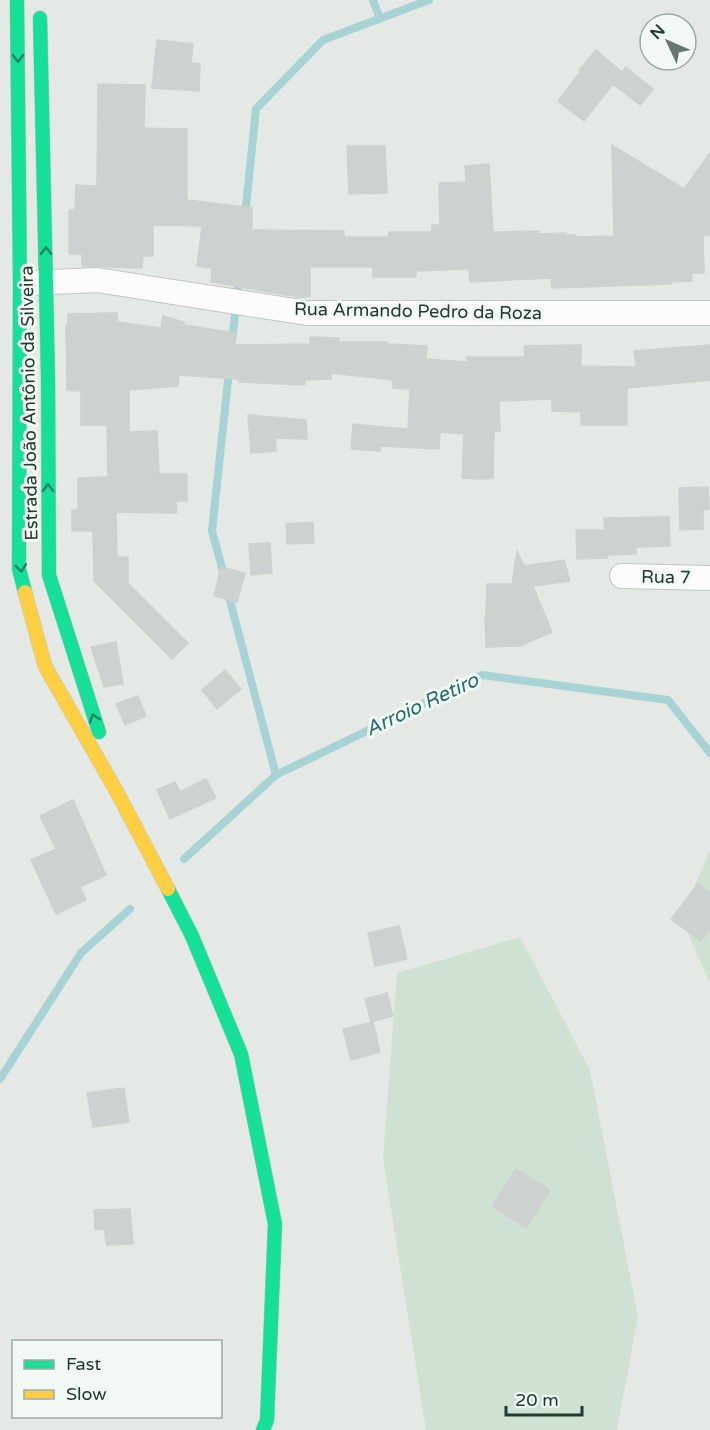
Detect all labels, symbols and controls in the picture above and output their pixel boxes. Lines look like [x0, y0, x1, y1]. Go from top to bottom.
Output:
north arrow [638, 12, 698, 72]
text: N [646, 21, 670, 44]
one-way arrow [12, 54, 24, 63]
one-way arrow [39, 247, 52, 256]
street label: Estrada João Antônio da Silveira [16, 265, 42, 541]
street label: Rua Armando Pedro da Roza [294, 298, 542, 324]
one-way arrow [42, 484, 54, 493]
one-way arrow [14, 564, 27, 573]
street label: Rua 7 [641, 566, 691, 588]
water label: Arroio Retiro [362, 668, 483, 742]
one-way arrow [89, 713, 101, 724]
legend [12, 1340, 222, 1418]
text: Fast [66, 1353, 101, 1375]
scale bar [506, 1379, 582, 1417]
text: Slow [66, 1383, 107, 1405]
text: 20 m [515, 1389, 559, 1411]

